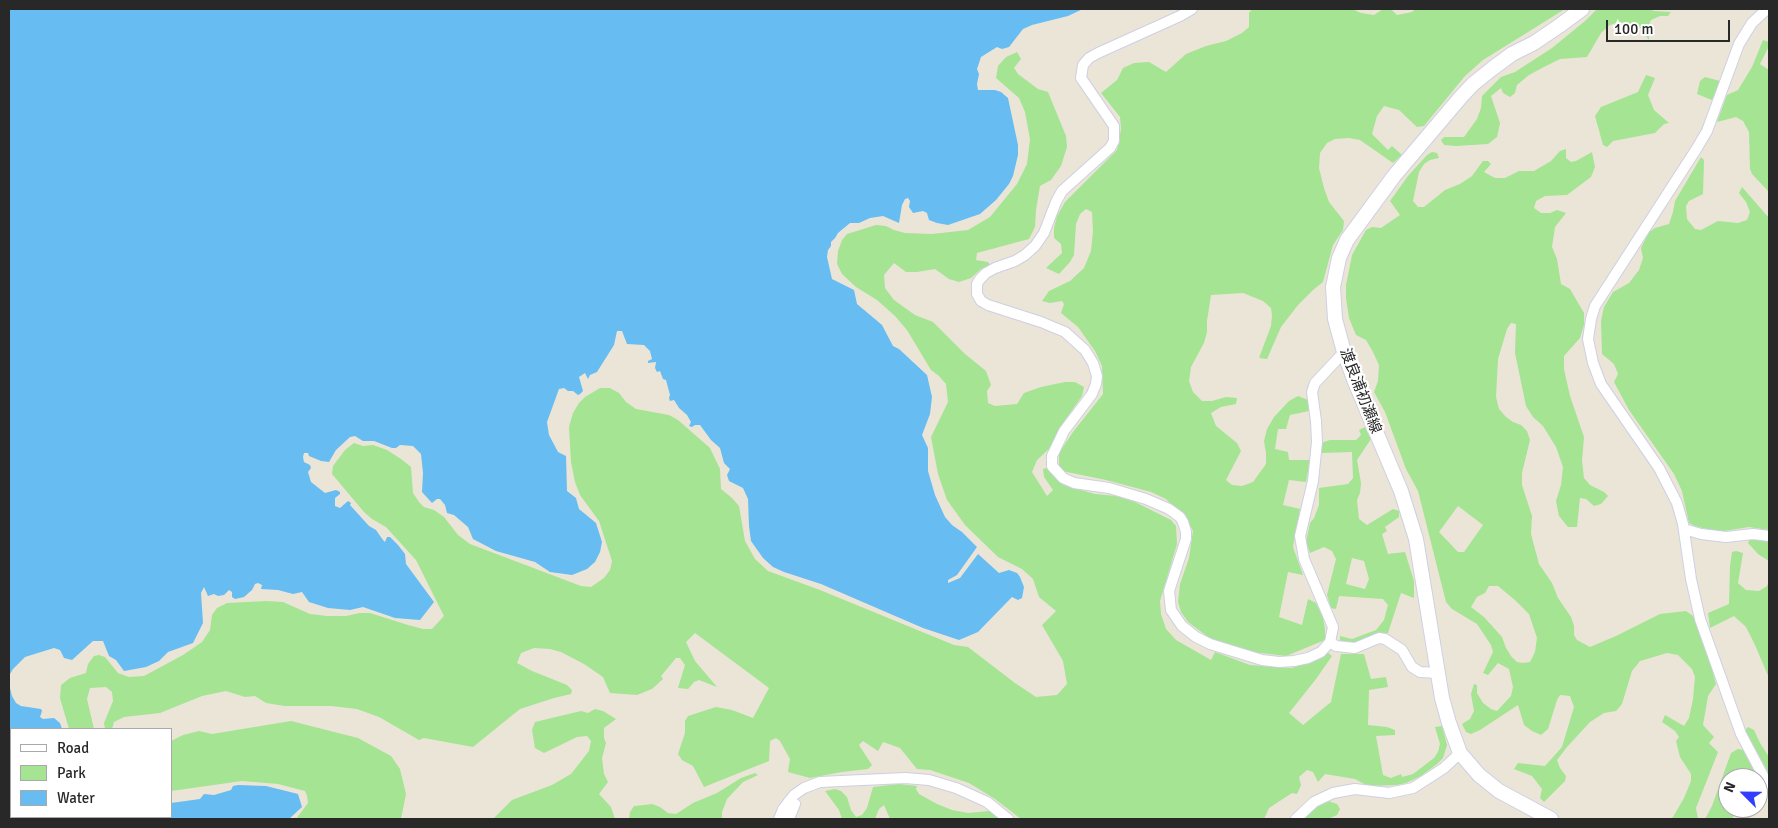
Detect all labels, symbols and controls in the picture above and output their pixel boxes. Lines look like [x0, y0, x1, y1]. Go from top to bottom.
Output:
scale bar [1608, 10, 1732, 42]
text: 100 m [1614, 20, 1654, 38]
street label: 渡良浦初瀬線 [1335, 346, 1385, 436]
legend [10, 728, 172, 818]
text: Road [57, 739, 89, 757]
text: Park [57, 764, 86, 782]
north arrow [1718, 768, 1768, 818]
text: N [1720, 780, 1739, 795]
text: Water [57, 789, 95, 807]

